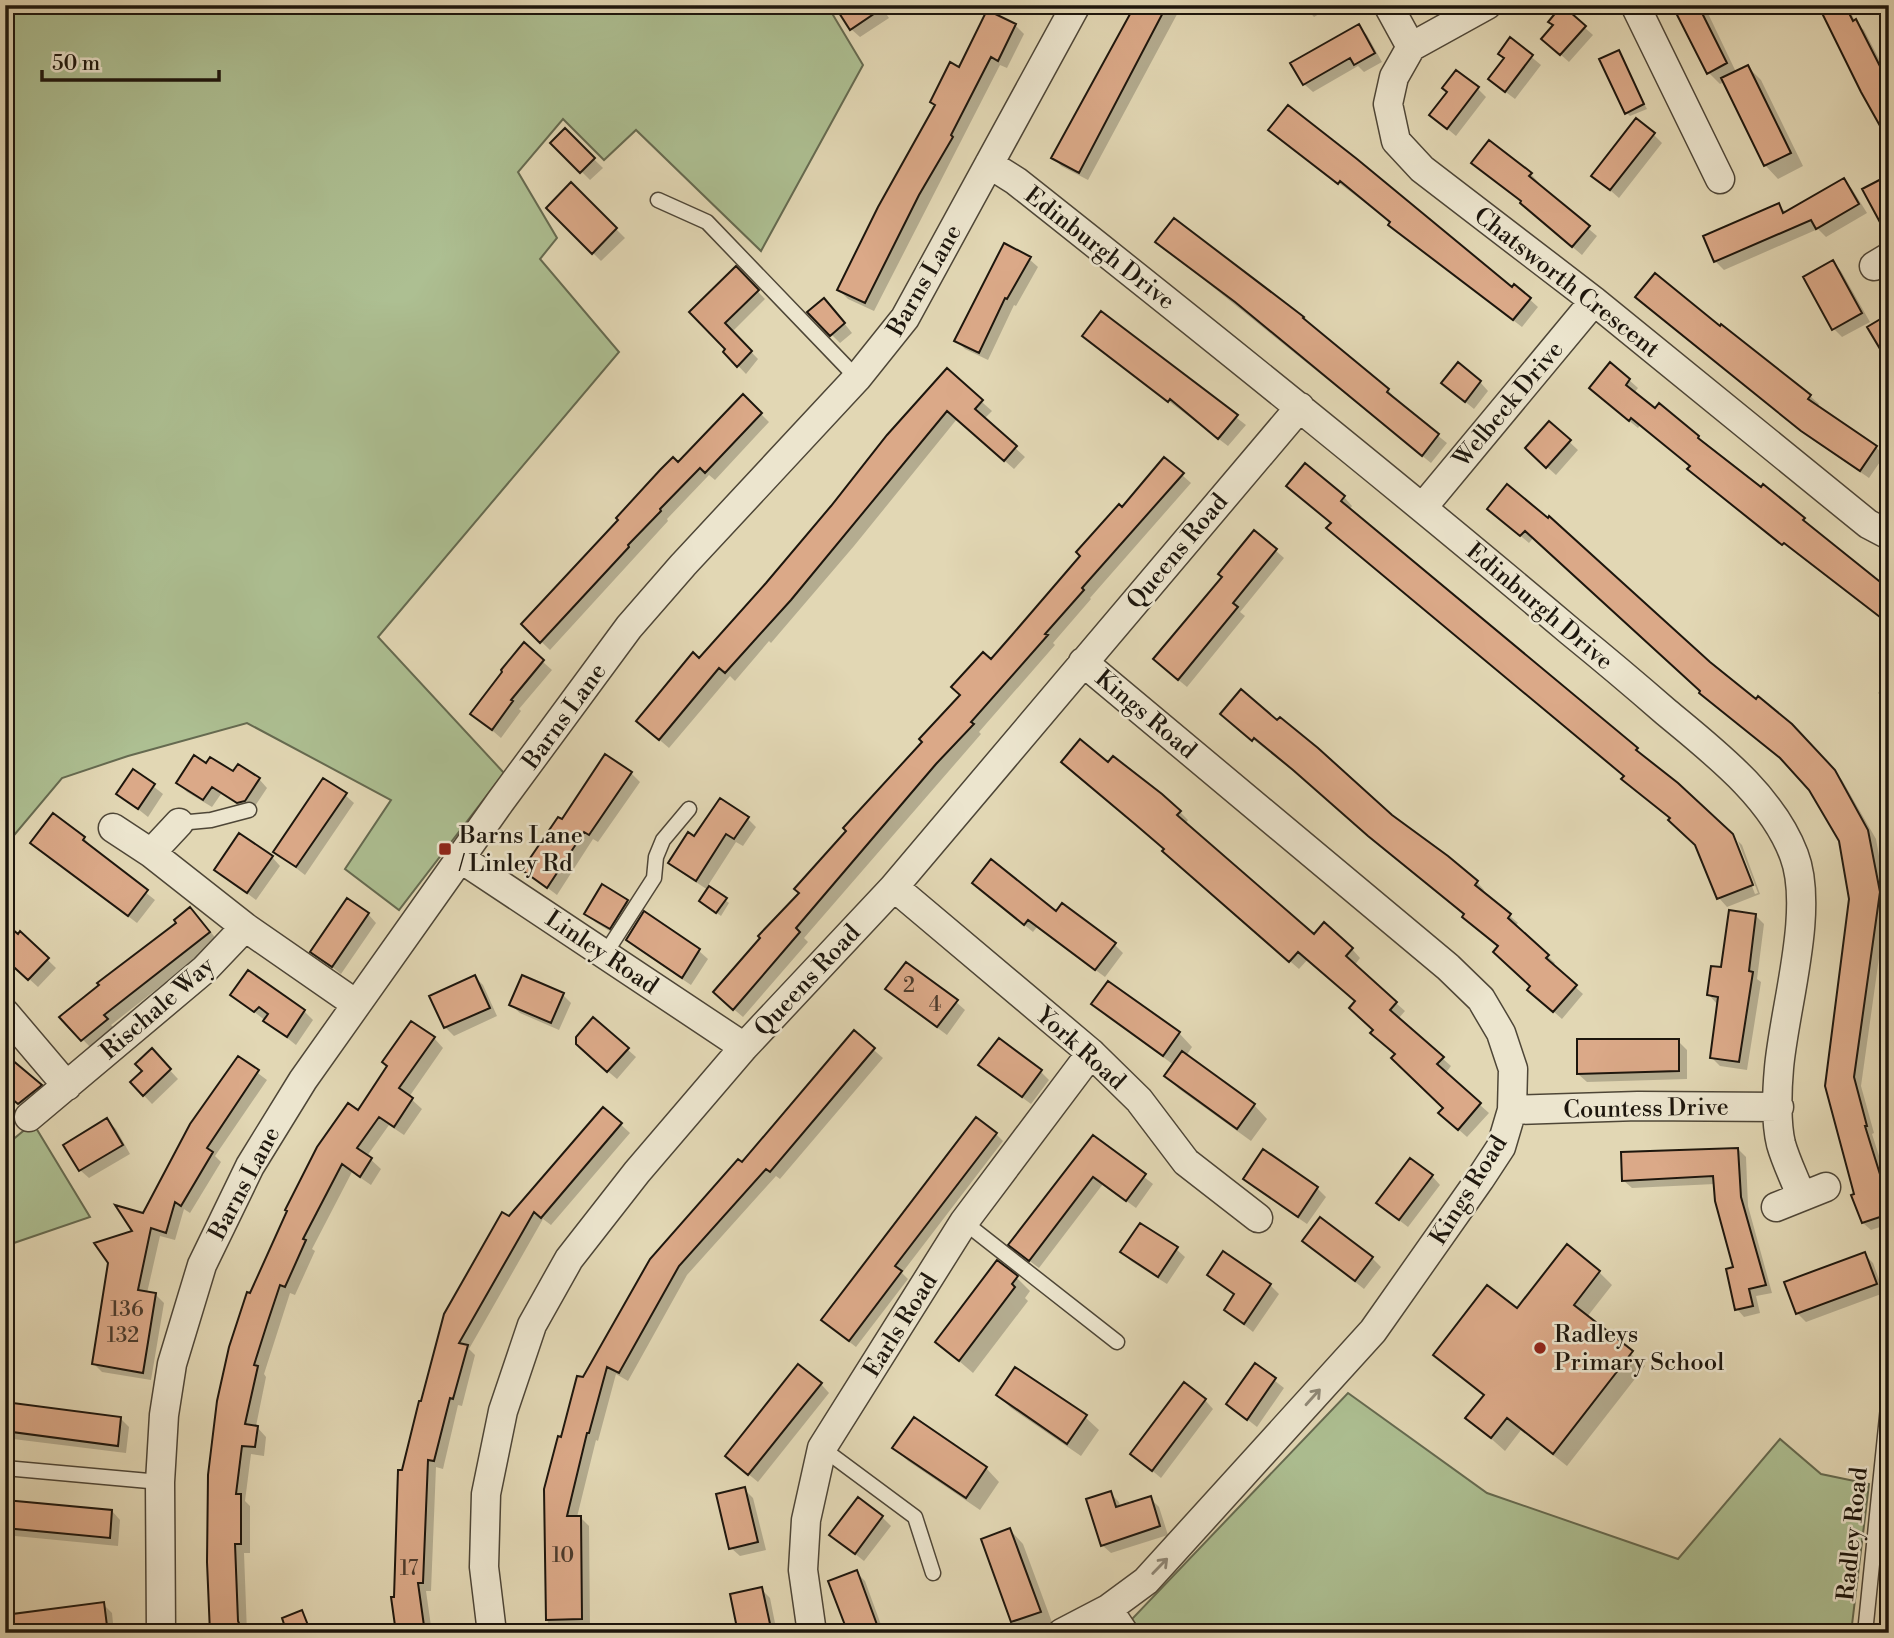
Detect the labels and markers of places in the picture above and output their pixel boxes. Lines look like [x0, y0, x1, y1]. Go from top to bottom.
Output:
place label: Barns Lane / Linley Rd [458, 821, 583, 879]
marker: Barns Lane / Linley Rd [437, 841, 453, 857]
place label: Radleys Primary School [1554, 1320, 1724, 1378]
marker: Radleys Primary School [1532, 1340, 1548, 1356]

